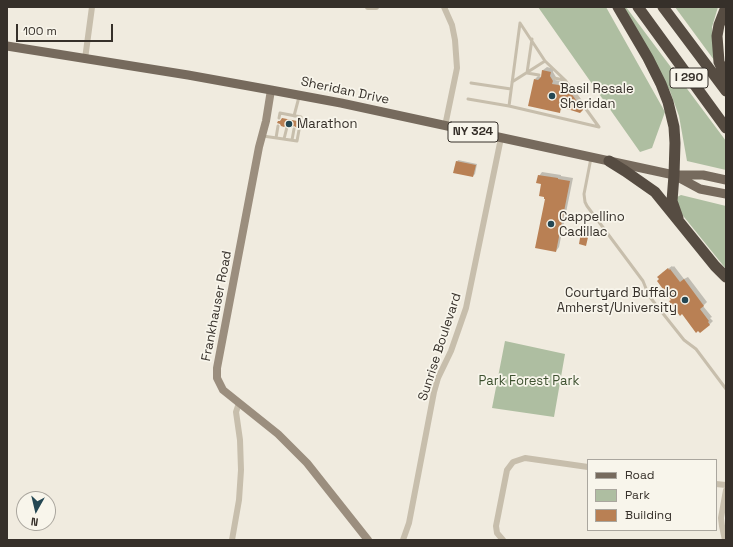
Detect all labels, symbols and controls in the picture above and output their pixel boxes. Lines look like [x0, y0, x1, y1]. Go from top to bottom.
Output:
scale bar [18, 16, 115, 42]
text: 100 m [23, 23, 57, 39]
road number: I 290 [670, 68, 708, 88]
street label: Sheridan Drive [299, 74, 391, 108]
place label: Basil Resale Sheridan [560, 81, 634, 112]
marker: Basil Resale Sheridan [547, 91, 557, 101]
place label: Marathon [297, 116, 357, 132]
marker: Marathon [284, 119, 294, 129]
road number: NY 324 [448, 122, 498, 142]
place label: Cappellino Cadillac [559, 209, 625, 240]
marker: Cappellino Cadillac [546, 219, 556, 229]
street label: Frankhauser Road [199, 250, 235, 362]
place label: Courtyard Buffalo Amherst/University [557, 285, 677, 316]
street label: Sunrise Boulevard [415, 291, 465, 403]
marker: Courtyard Buffalo Amherst/University [680, 295, 690, 305]
park label: Park Forest Park [479, 373, 579, 389]
legend [587, 459, 717, 531]
text: Road [625, 467, 654, 483]
text: Park [625, 487, 650, 503]
north arrow [16, 491, 56, 531]
text: Building [625, 507, 672, 523]
text: N [30, 514, 39, 529]

